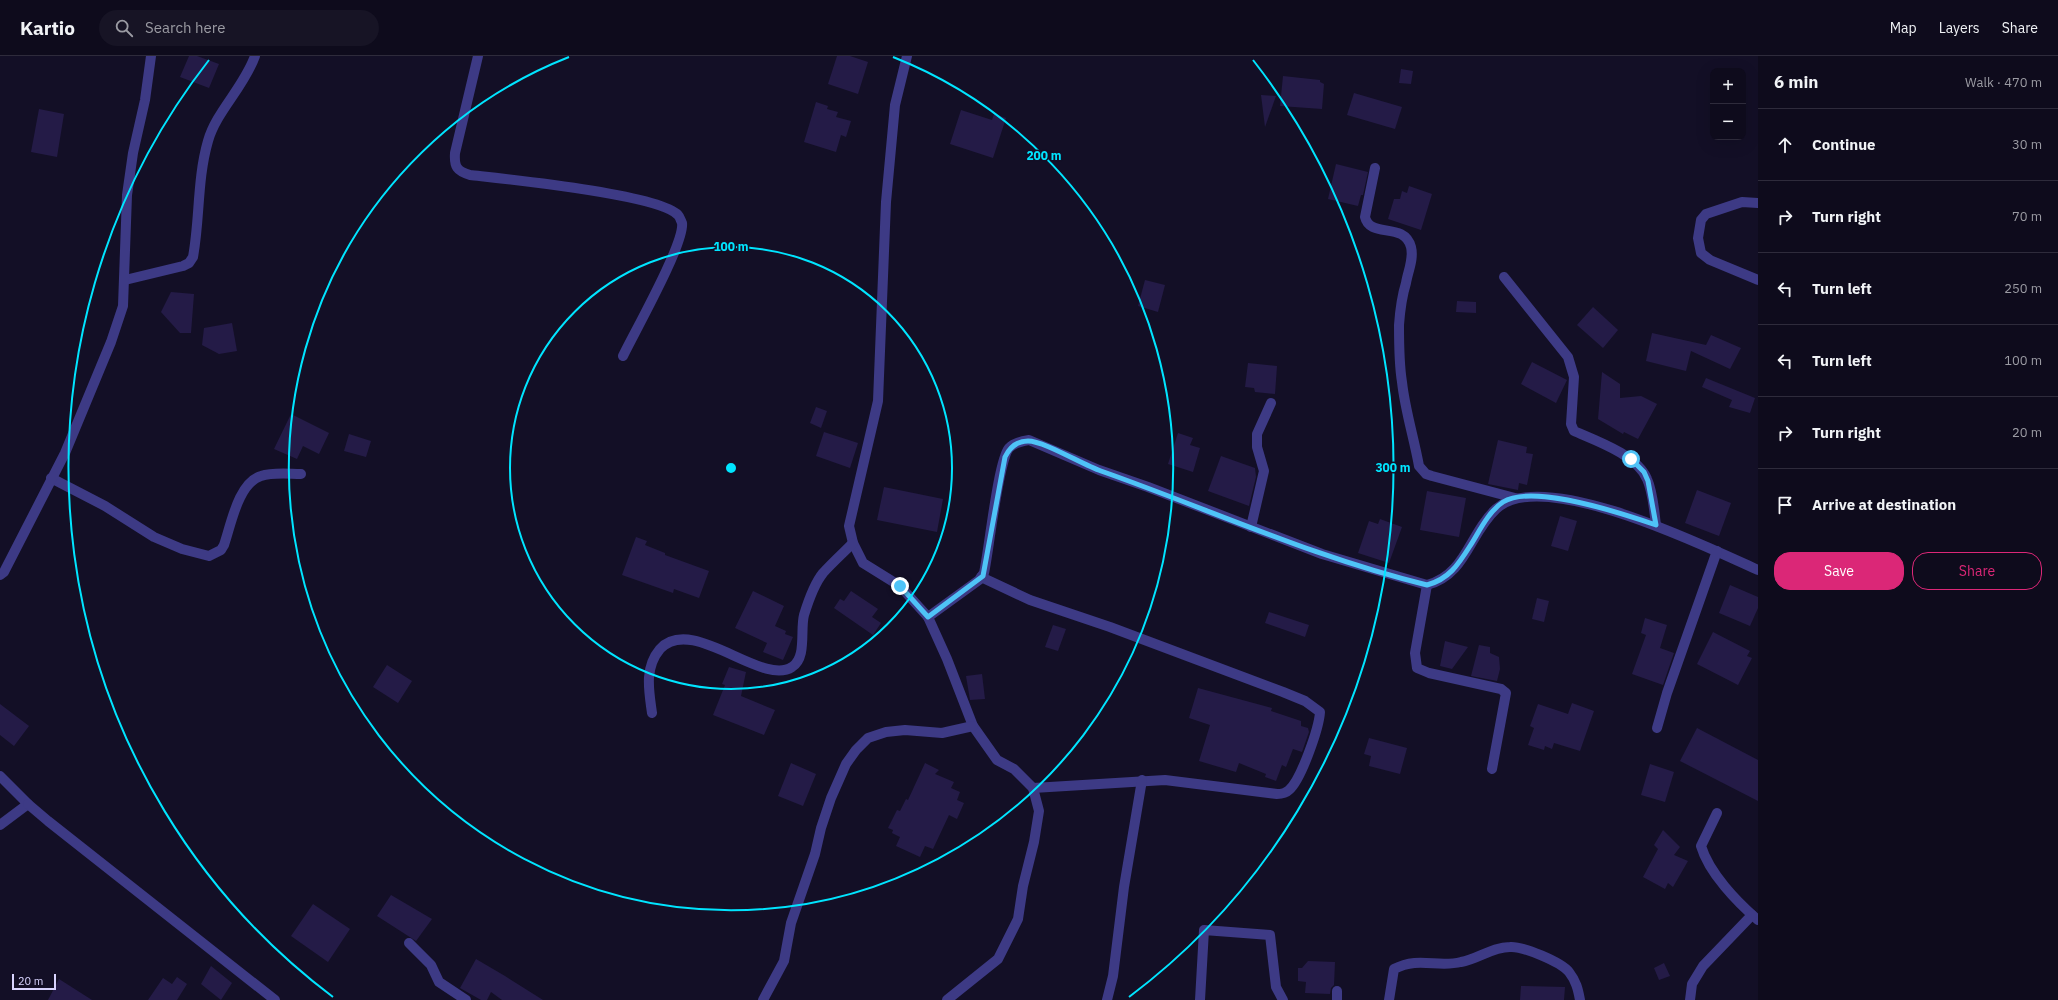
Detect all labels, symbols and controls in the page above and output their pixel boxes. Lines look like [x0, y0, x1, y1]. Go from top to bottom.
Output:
search box [99, 10, 379, 46]
text: Kartio [20, 16, 75, 40]
icon: search [113, 17, 135, 39]
text: Search here [145, 18, 225, 37]
text: Map [1890, 19, 1917, 37]
text: Layers [1939, 19, 1980, 37]
text: Share [2002, 19, 2038, 37]
map controls [1710, 68, 1746, 140]
button: + [1710, 68, 1746, 104]
text: 6 min [1774, 71, 1818, 93]
text: Walk · 470 m [1965, 74, 2042, 91]
button: − [1710, 104, 1746, 140]
icon: ahead [1774, 134, 1796, 156]
text: Continue [1812, 135, 1876, 154]
text: 30 m [2012, 136, 2042, 153]
text: 200 m [1026, 148, 1062, 163]
icon: right [1774, 206, 1796, 228]
text: Turn right [1812, 207, 1881, 226]
text: 70 m [2012, 208, 2042, 225]
text: 100 m [713, 239, 749, 254]
icon: left [1774, 278, 1796, 300]
text: Turn left [1812, 279, 1872, 298]
text: 250 m [2004, 280, 2042, 297]
icon: left [1774, 350, 1796, 372]
text: Turn left [1812, 351, 1872, 370]
text: 100 m [2004, 352, 2042, 369]
icon: right [1774, 422, 1796, 444]
text: Turn right [1812, 423, 1881, 442]
text: 20 m [2012, 424, 2042, 441]
route start [1622, 450, 1640, 468]
text: 300 m [1375, 460, 1411, 475]
centre of rings [724, 461, 738, 475]
icon: arrive [1774, 494, 1796, 516]
text: Arrive at destination [1812, 495, 1956, 514]
button: Save [1774, 552, 1904, 590]
button: Share [1912, 552, 2042, 590]
route end [891, 577, 909, 595]
scale bar [12, 972, 56, 991]
text: 20 m [18, 974, 43, 988]

